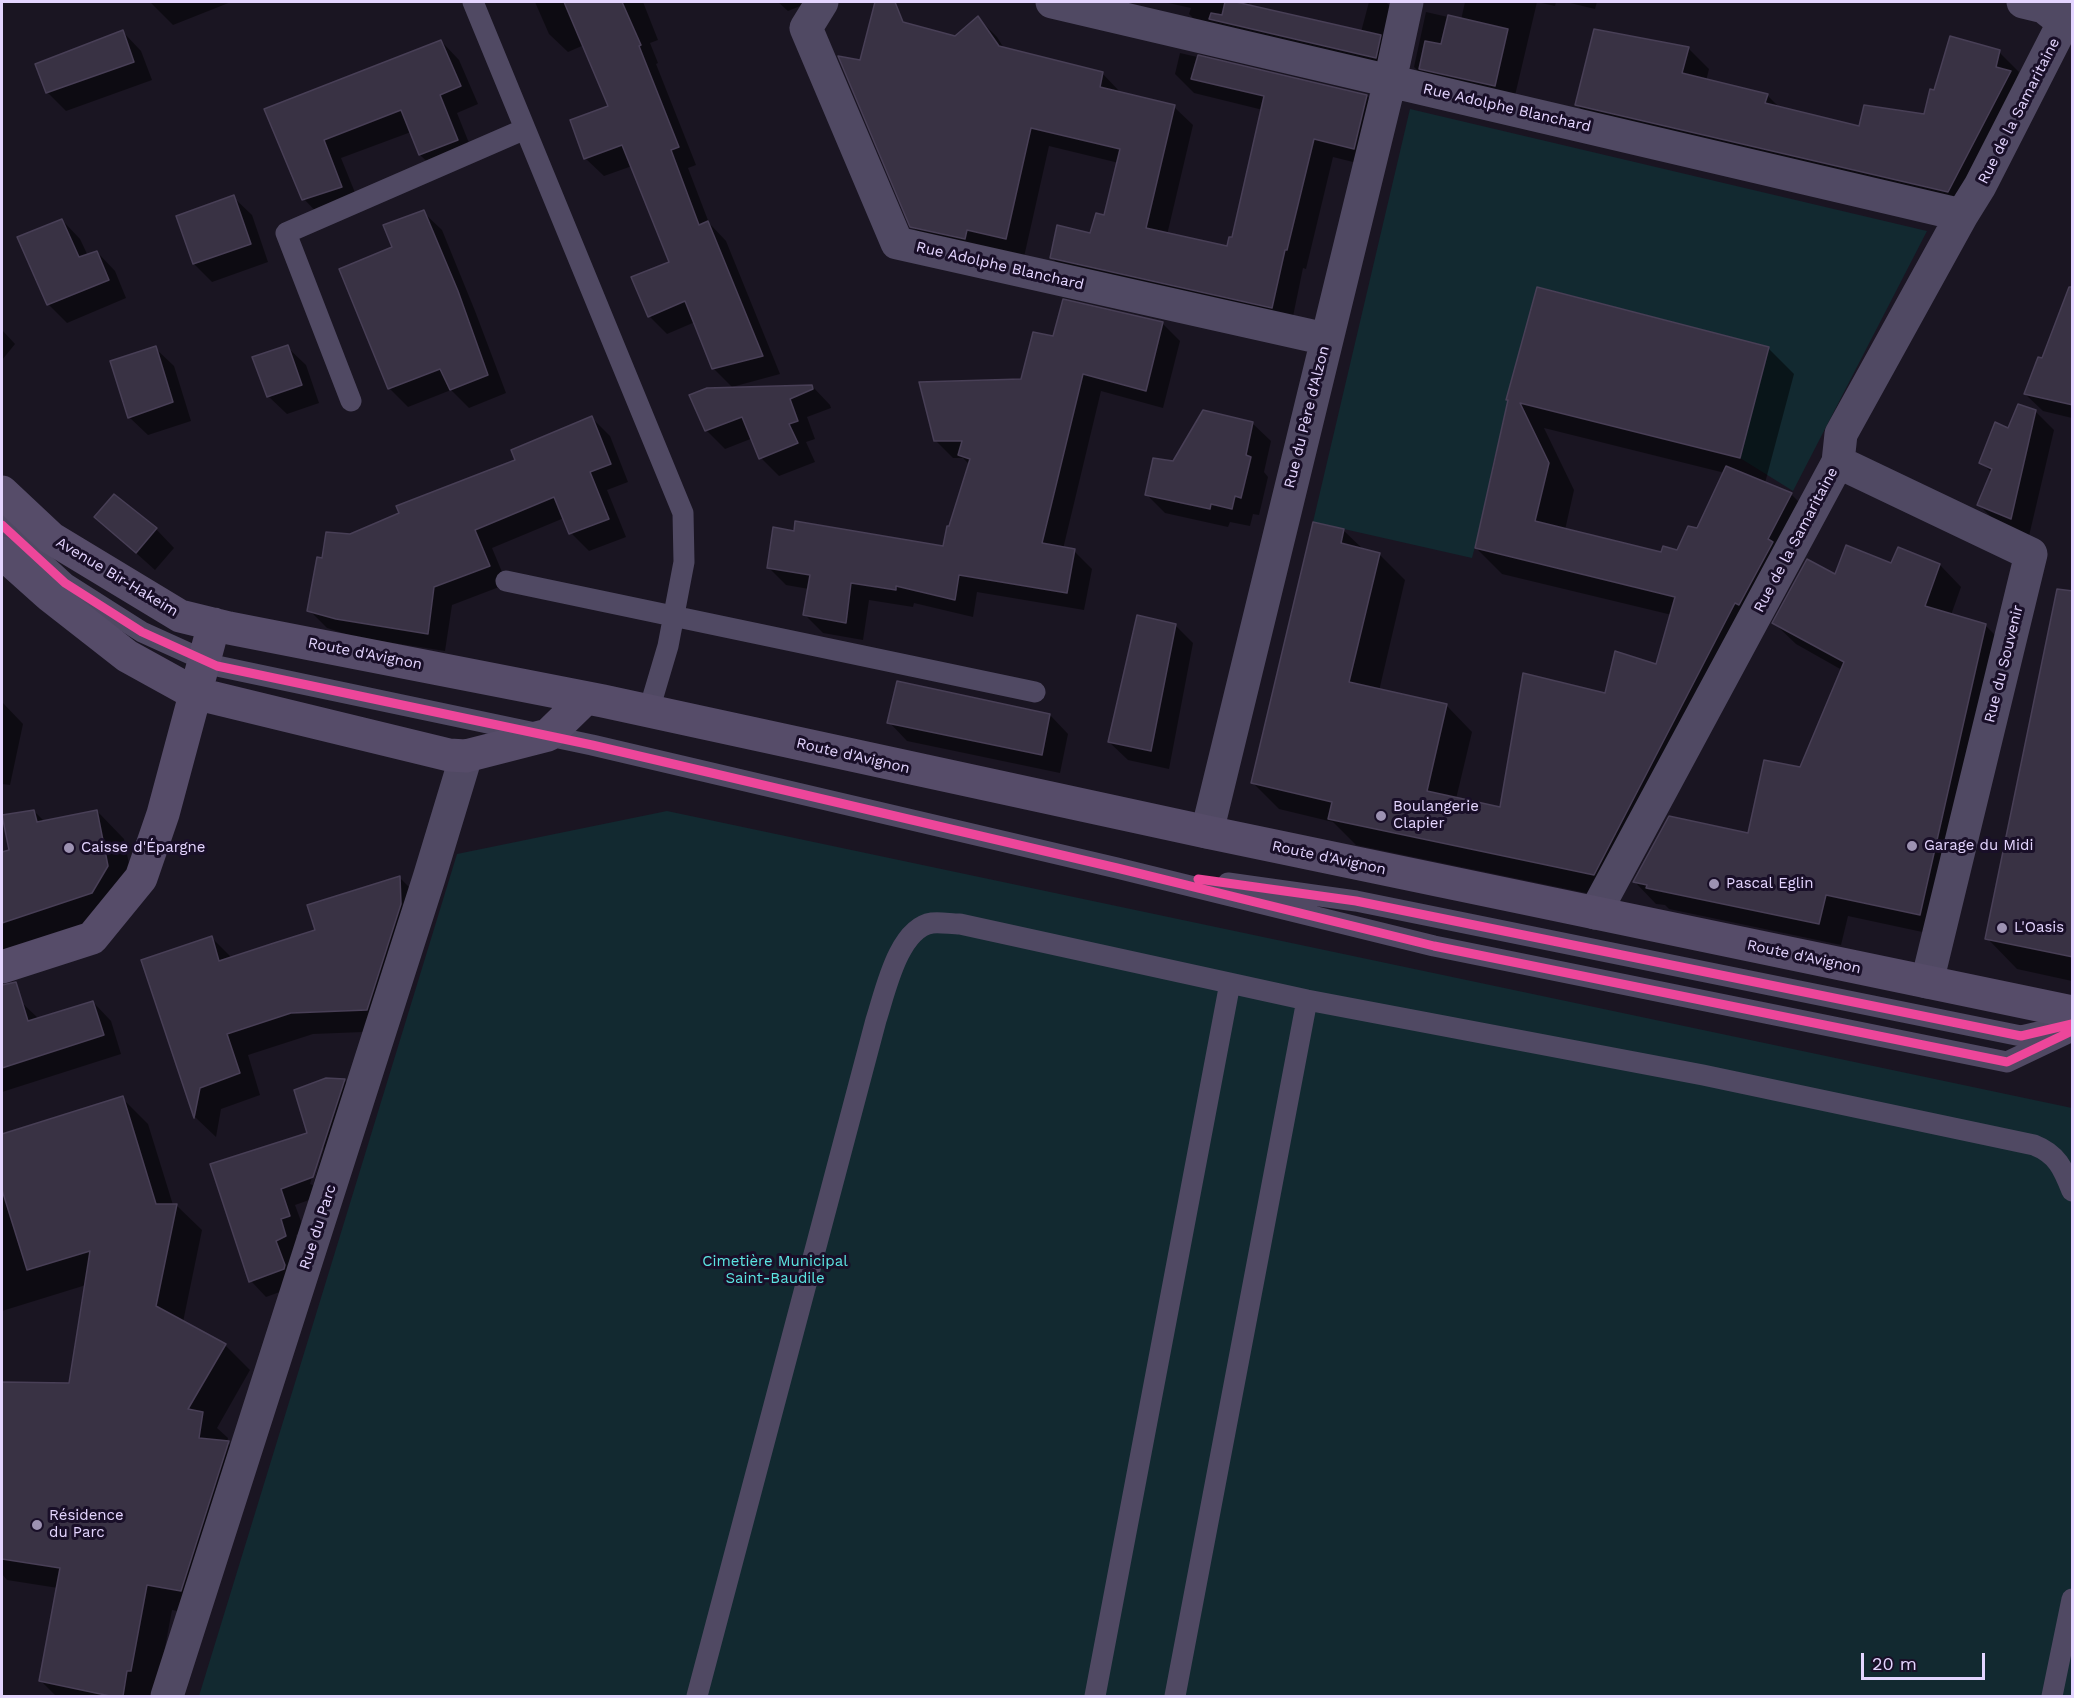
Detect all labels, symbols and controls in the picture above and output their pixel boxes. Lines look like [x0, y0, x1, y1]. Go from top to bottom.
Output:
street label: Rue de la Samaritaine [1974, 35, 2064, 187]
street label: Rue Adolphe Blanchard [1421, 80, 1593, 136]
street label: Rue Adolphe Blanchard [914, 238, 1086, 294]
street label: Rue du Père d'Alzon [1281, 344, 1333, 490]
street label: Rue de la Samaritaine [1750, 464, 1842, 616]
street label: Avenue Bir-Hakeim [53, 533, 181, 621]
street label: Rue du Souvenir [1981, 603, 2027, 725]
street label: Route d'Avignon [306, 634, 424, 674]
street label: Route d'Avignon [794, 734, 912, 778]
place label: Boulangerie Clapier [1393, 798, 1479, 833]
marker: Boulangerie Clapier [1374, 809, 1388, 823]
street label: Route d'Avignon [1270, 837, 1388, 879]
place label: Garage du Midi [1924, 837, 2033, 855]
place label: Caisse d'Épargne [81, 839, 205, 857]
marker: Garage du Midi [1905, 839, 1919, 853]
marker: Caisse d'Épargne [62, 841, 76, 855]
place label: Pascal Eglin [1726, 875, 1814, 893]
marker: Pascal Eglin [1707, 877, 1721, 891]
place label: L'Oasis [2014, 919, 2064, 937]
marker: L'Oasis [1995, 921, 2009, 935]
street label: Route d'Avignon [1745, 936, 1863, 978]
street label: Rue du Parc [296, 1182, 340, 1272]
park label: Cimetière Municipal Saint-Baudile [702, 1253, 848, 1288]
place label: Résidence du Parc [49, 1507, 124, 1542]
marker: Résidence du Parc [30, 1518, 44, 1532]
scale bar [1864, 1641, 1988, 1679]
text: 20 m [1872, 1653, 1917, 1674]

